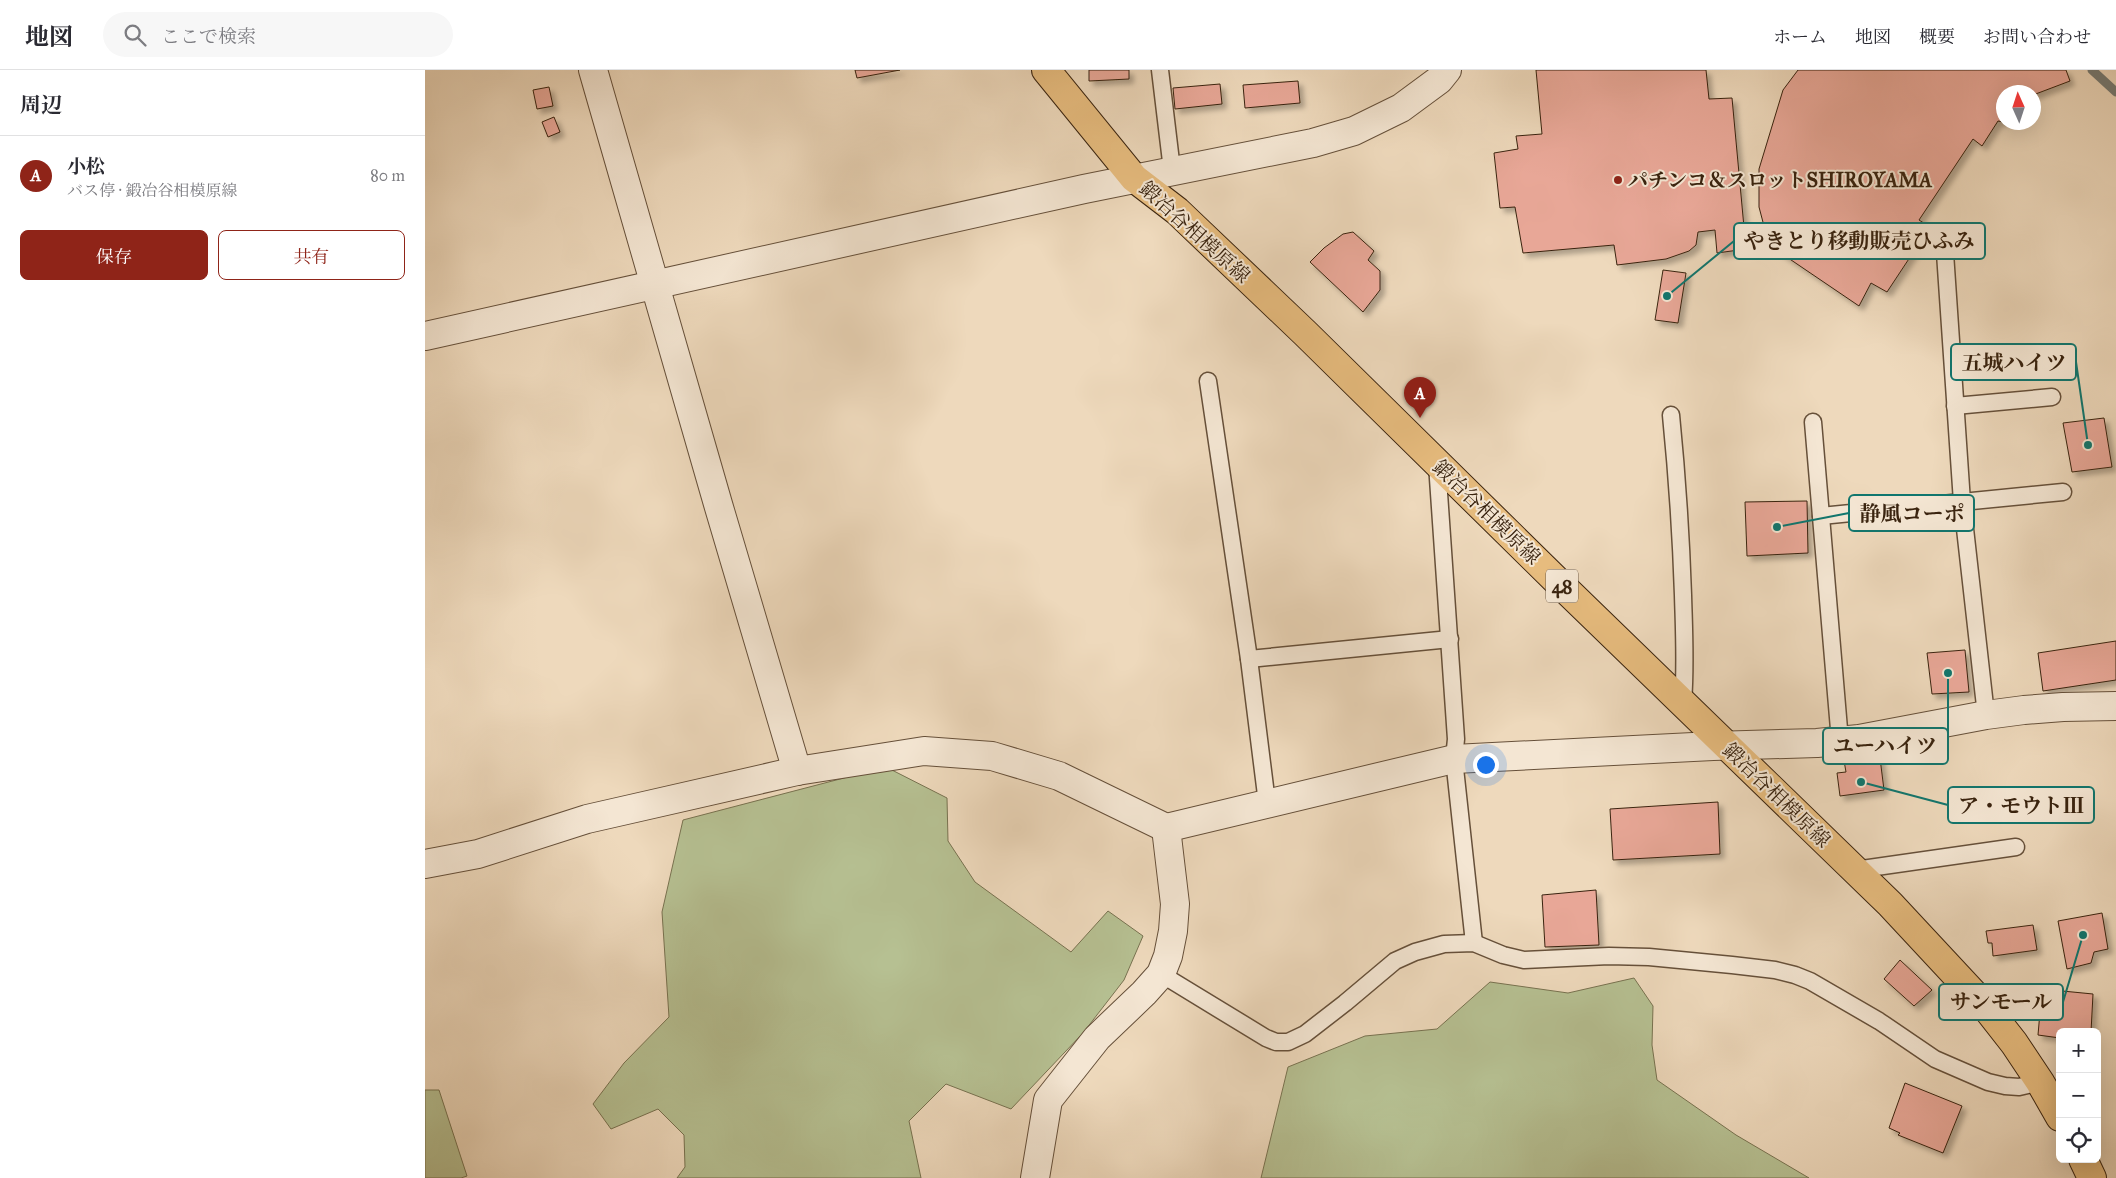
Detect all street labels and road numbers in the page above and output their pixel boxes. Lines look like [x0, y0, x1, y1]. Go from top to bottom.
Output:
street label: 鍛冶谷相模原線 [1135, 176, 1255, 288]
street label: 鍛冶谷相模原線 [1428, 455, 1546, 569]
road number: 48 [1546, 570, 1578, 602]
street label: 鍛冶谷相模原線 [1718, 738, 1836, 852]

